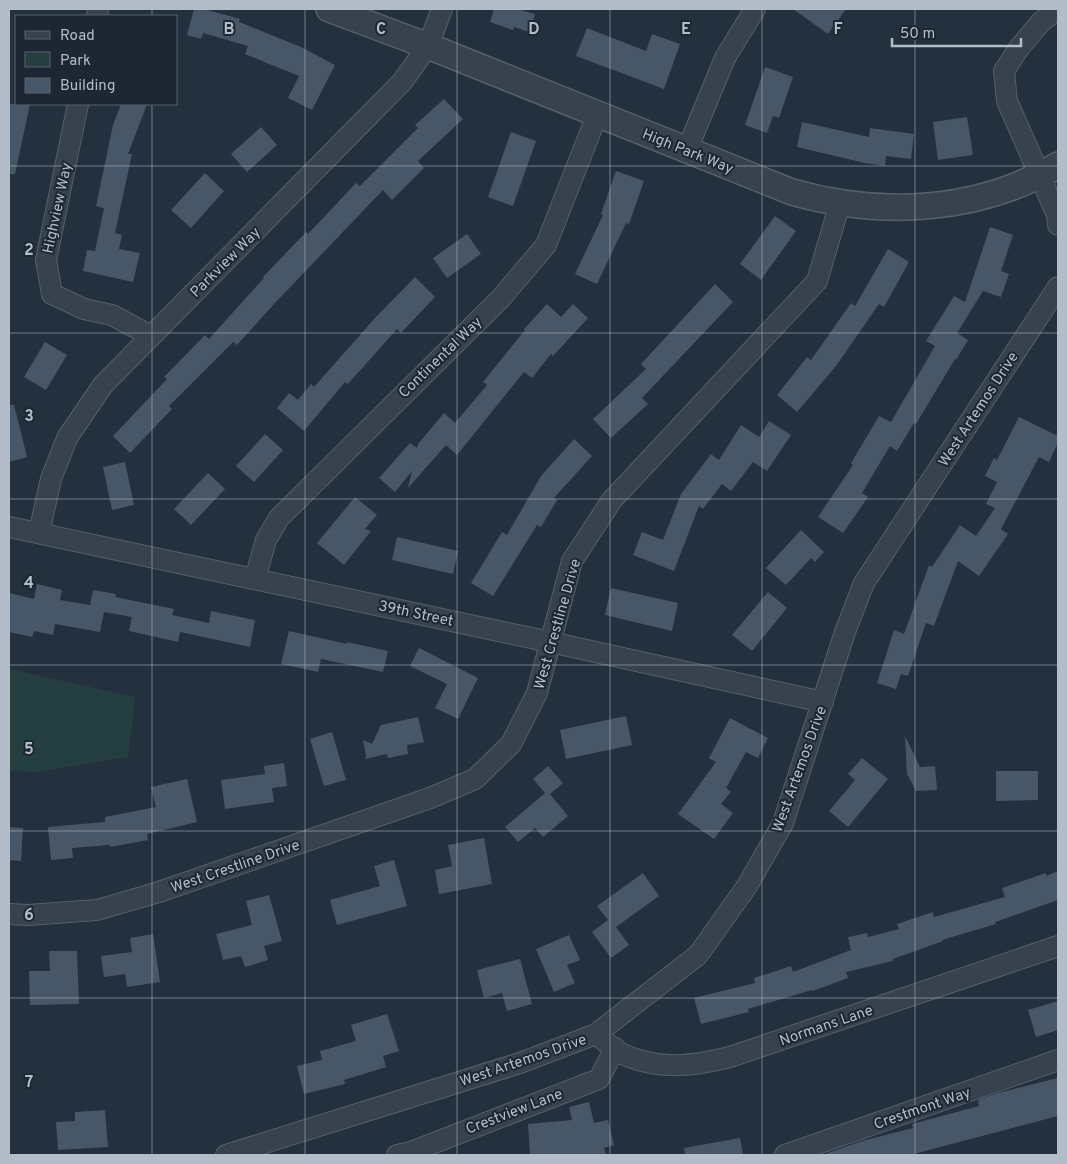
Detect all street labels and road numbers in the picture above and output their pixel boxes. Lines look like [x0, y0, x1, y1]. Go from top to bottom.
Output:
street label: High Park Way [639, 125, 736, 179]
street label: Highview Way [40, 161, 77, 256]
street label: Parkview Way [187, 224, 265, 302]
street label: Continental Way [395, 313, 487, 403]
street label: West Artemos Drive [935, 349, 1023, 471]
street label: West Crestline Drive [531, 557, 586, 692]
street label: 39th Street [376, 597, 455, 632]
street label: West Artemos Drive [769, 704, 832, 835]
street label: West Crestline Drive [168, 836, 302, 898]
street label: Normans Lane [777, 1002, 876, 1051]
street label: West Artemos Drive [458, 1031, 589, 1092]
street label: Crestmont Way [871, 1084, 974, 1135]
street label: Crestview Lane [463, 1085, 566, 1140]

